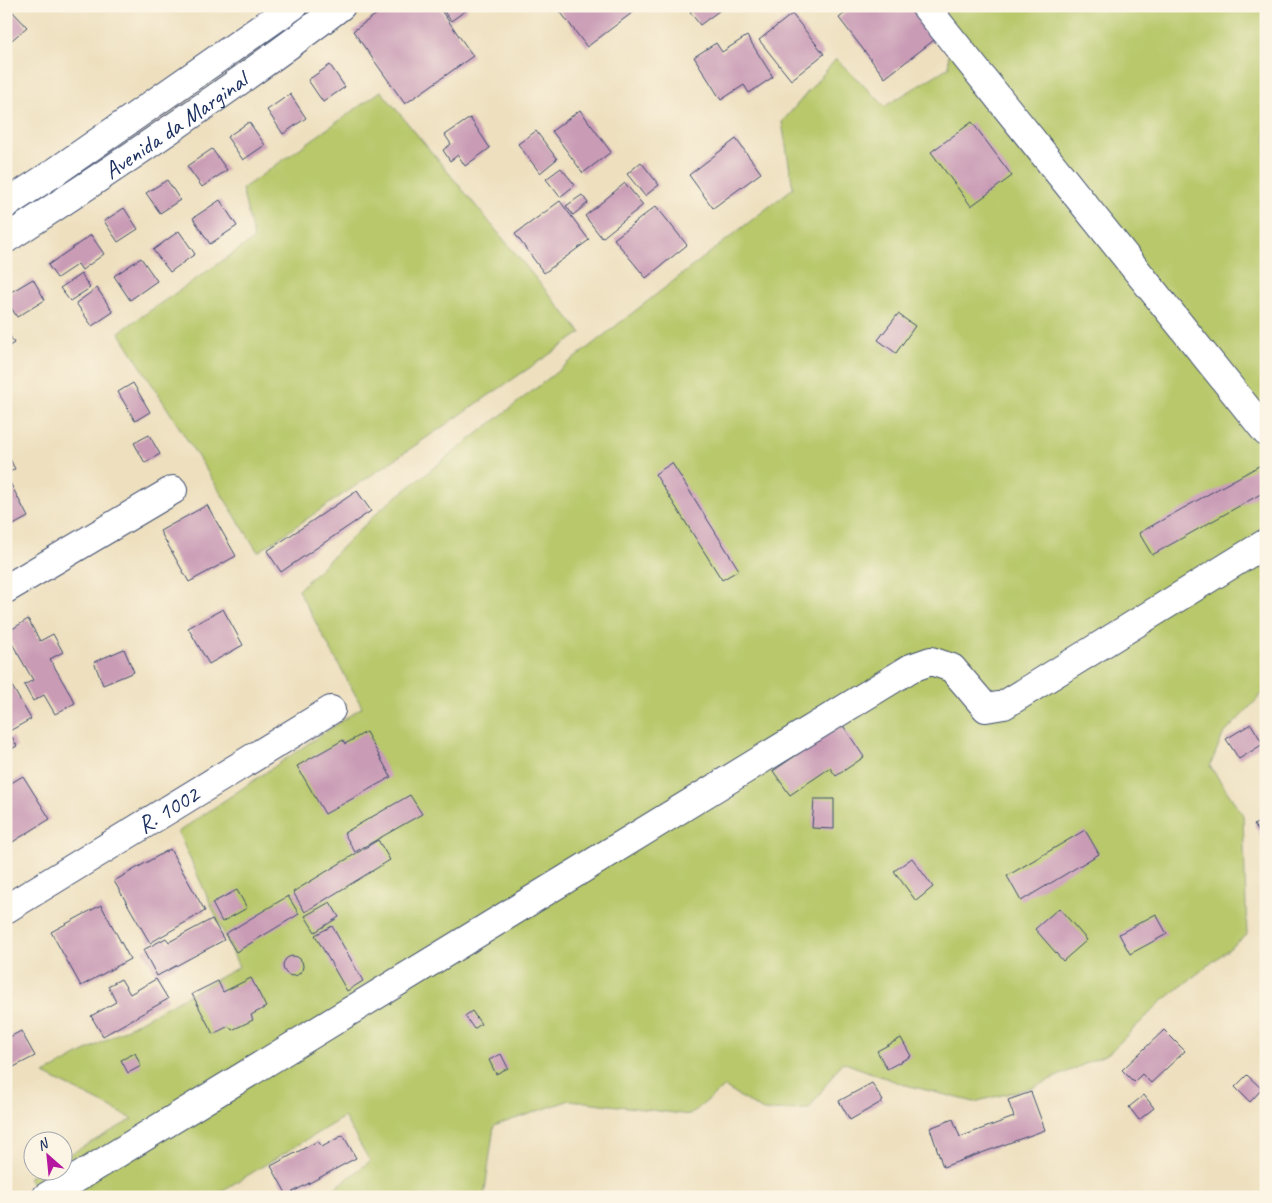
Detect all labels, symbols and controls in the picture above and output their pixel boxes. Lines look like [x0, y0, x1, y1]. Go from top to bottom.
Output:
street label: Avenida da Marginal [98, 63, 256, 185]
street label: R. 1002 [132, 778, 206, 840]
north arrow [22, 1130, 72, 1180]
text: N [35, 1134, 52, 1154]

